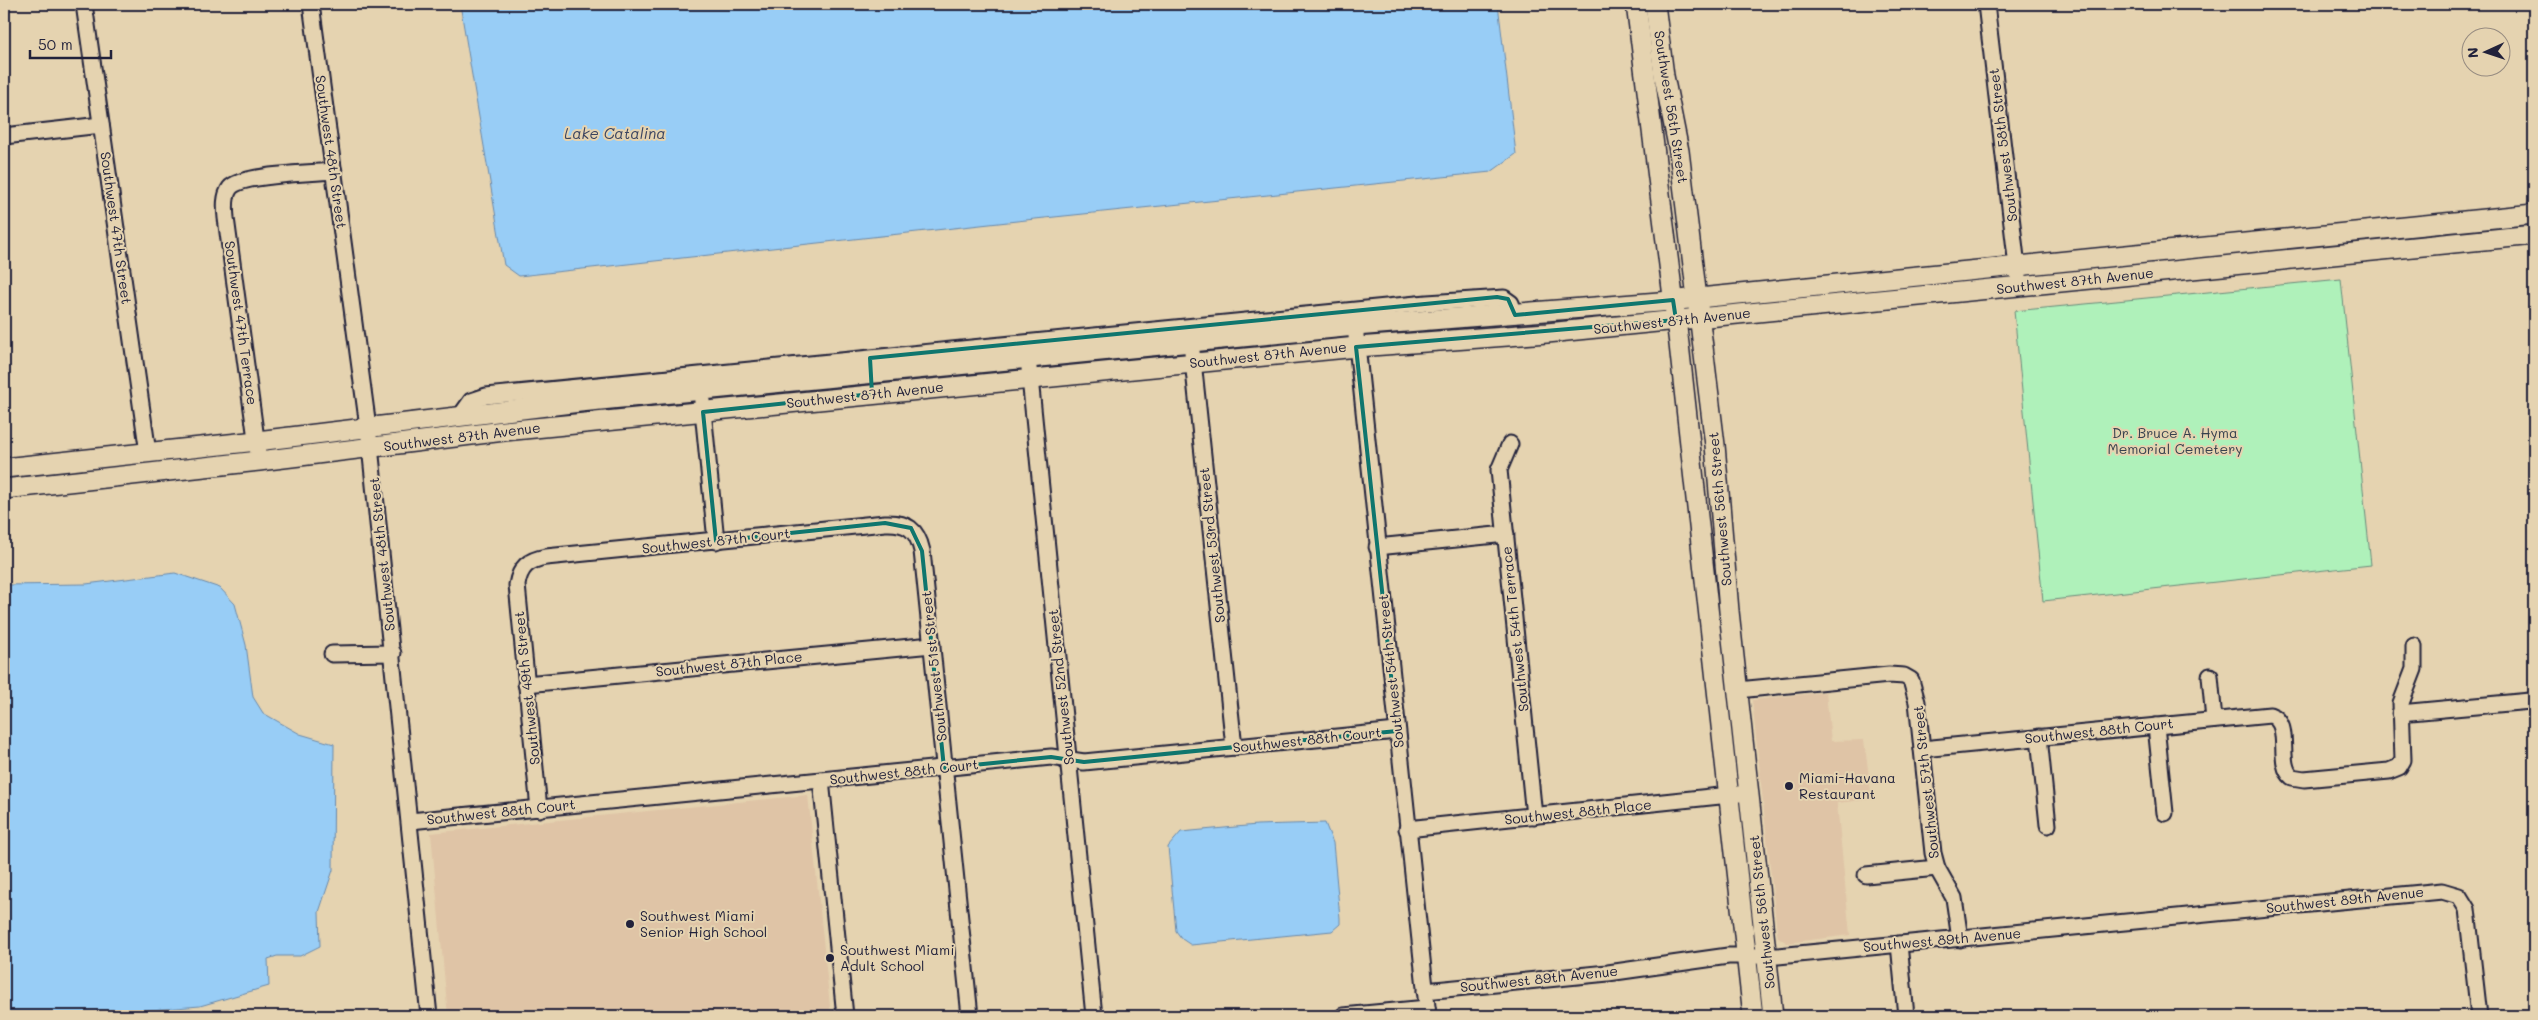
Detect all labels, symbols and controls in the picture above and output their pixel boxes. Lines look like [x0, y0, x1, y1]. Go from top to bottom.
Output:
scale bar [30, 28, 111, 60]
north arrow [2460, 28, 2510, 78]
street label: Southwest 56th Street [1650, 29, 1693, 185]
text: 50 m [38, 34, 73, 54]
text: N [2463, 47, 2482, 59]
street label: Southwest 58th Street [1984, 67, 2021, 223]
street label: Southwest 48th Street [311, 74, 352, 230]
water label: Lake Catalina [564, 123, 666, 143]
street label: Southwest 47th Street [96, 150, 137, 305]
street label: Southwest 47th Terrace [221, 240, 262, 406]
street label: Southwest 87th Avenue [1995, 263, 2155, 298]
street label: Southwest 87th Avenue [1592, 303, 1752, 338]
street label: Southwest 87th Avenue [1188, 337, 1348, 372]
street label: Southwest 87th Avenue [785, 377, 945, 412]
street label: Southwest 87th Avenue [382, 417, 542, 456]
park label: Dr. Bruce A. Hyma Memorial Cemetery [2108, 423, 2242, 458]
street label: Southwest 56th Street [1703, 431, 1736, 587]
street label: Southwest 53rd Street [1194, 466, 1229, 624]
street label: Southwest 48th Street [364, 476, 399, 632]
street label: Southwest 87th Court [641, 523, 791, 558]
street label: Southwest 54th Terrace [1496, 546, 1533, 713]
street label: Southwest 51st Street [916, 590, 951, 742]
street label: Southwest 54th Street [1373, 593, 1408, 749]
street label: Southwest 52nd Street [1043, 608, 1078, 766]
street label: Southwest 49th Street [509, 610, 544, 766]
street label: Southwest 87th Place [655, 646, 803, 681]
street label: Southwest 57th Street [1908, 705, 1943, 860]
street label: Southwest 88th Court [2024, 713, 2174, 748]
street label: Southwest 88th Court [1232, 722, 1382, 757]
street label: Southwest 88th Court [829, 754, 979, 789]
place label: Miami-Havana Restaurant [1799, 768, 1896, 803]
marker: Miami-Havana Restaurant [1783, 780, 1795, 792]
street label: Southwest 88th Court [426, 794, 576, 829]
street label: Southwest 88th Place [1503, 794, 1653, 829]
street label: Southwest 56th Street [1744, 834, 1779, 990]
street label: Southwest 89th Avenue [2265, 882, 2425, 917]
place label: Southwest Miami Senior High School [640, 906, 767, 941]
marker: Southwest Miami Senior High School [624, 918, 636, 930]
street label: Southwest 89th Avenue [1862, 923, 2022, 956]
place label: Southwest Miami Adult School [840, 940, 954, 975]
marker: Southwest Miami Adult School [824, 952, 836, 964]
street label: Southwest 89th Avenue [1459, 961, 1619, 996]

